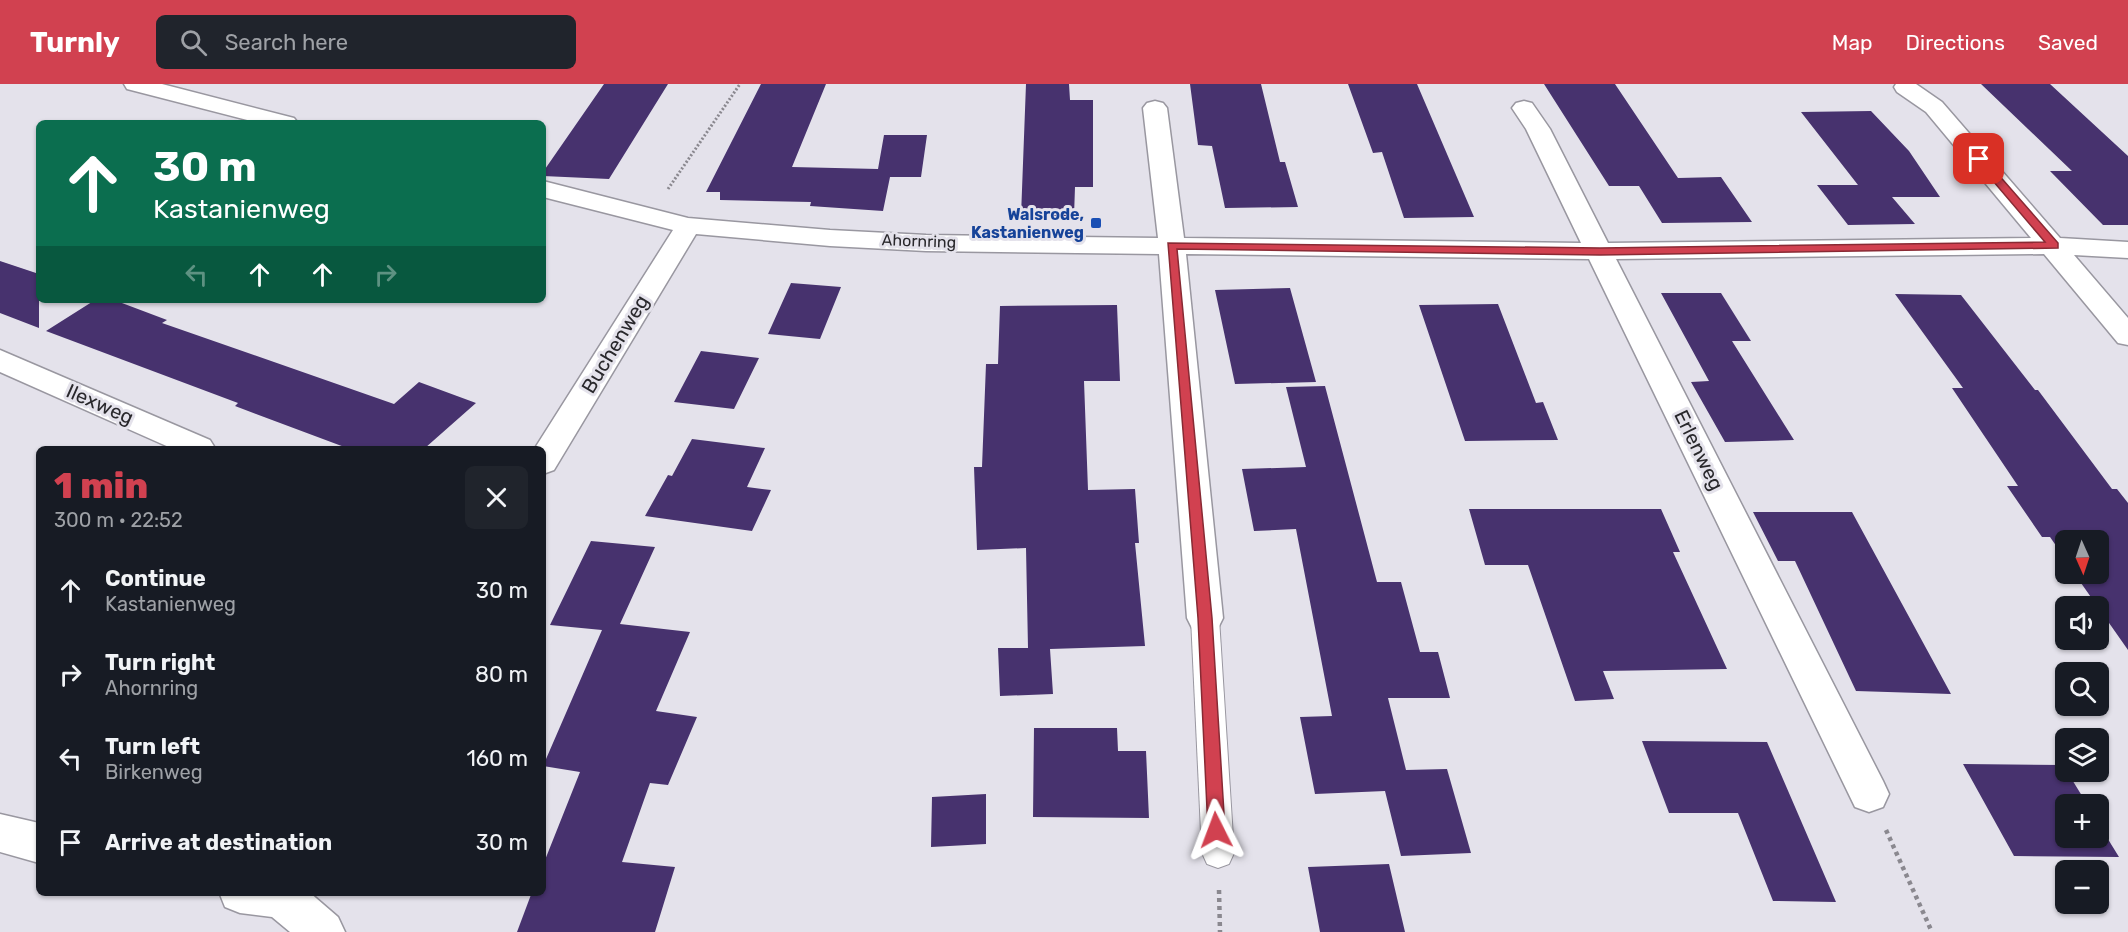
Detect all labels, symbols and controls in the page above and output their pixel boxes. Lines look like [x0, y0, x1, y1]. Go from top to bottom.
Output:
search box [156, 15, 576, 69]
text: Turnly [30, 26, 120, 59]
icon: search [177, 26, 210, 59]
text: Search here [225, 29, 348, 56]
text: Map [1832, 30, 1873, 55]
text: Directions [1906, 30, 2005, 55]
text: Saved [2038, 30, 2098, 55]
pin [1953, 133, 2004, 184]
text: 30 m [153, 142, 257, 192]
icon: arrive [1962, 142, 1995, 175]
icon: ahead [54, 144, 132, 222]
text: Kastanienweg [153, 193, 330, 225]
place label: Walsrode, Kastanienweg [971, 205, 1084, 242]
marker: Walsrode, Kastanienweg [1089, 216, 1103, 230]
street label: Ahornring [881, 230, 957, 252]
icon: left [180, 258, 213, 291]
icon: ahead [243, 258, 276, 291]
icon: ahead [306, 258, 339, 291]
icon: right [369, 258, 402, 291]
street label: Buchenweg [576, 290, 654, 398]
street label: Ilexweg [63, 379, 137, 429]
street label: Erlenweg [1669, 406, 1729, 494]
text: 1 min [54, 464, 148, 507]
button: close [465, 466, 528, 529]
text: 300 m · 22:52 [54, 508, 183, 532]
north arrow [2055, 530, 2109, 584]
map controls [2055, 530, 2109, 914]
text: Continue [105, 565, 206, 592]
icon: ahead [54, 574, 87, 607]
text: 30 m [476, 577, 528, 604]
text: Kastanienweg [105, 592, 236, 616]
button: sound [2055, 596, 2109, 650]
text: Turn right [105, 649, 215, 676]
icon: right [54, 658, 87, 691]
text: 80 m [475, 661, 528, 688]
button: search [2055, 662, 2109, 716]
text: Ahornring [105, 676, 198, 700]
button: layers [2055, 728, 2109, 782]
text: Turn left [105, 733, 200, 760]
icon: left [54, 742, 87, 775]
text: 160 m [466, 745, 528, 772]
text: Birkenweg [105, 760, 203, 784]
button: + [2055, 794, 2109, 848]
position arrow [1184, 798, 1248, 862]
icon: arrive [54, 826, 87, 859]
text: Arrive at destination [105, 829, 332, 856]
text: 30 m [476, 829, 528, 856]
button: − [2055, 860, 2109, 914]

